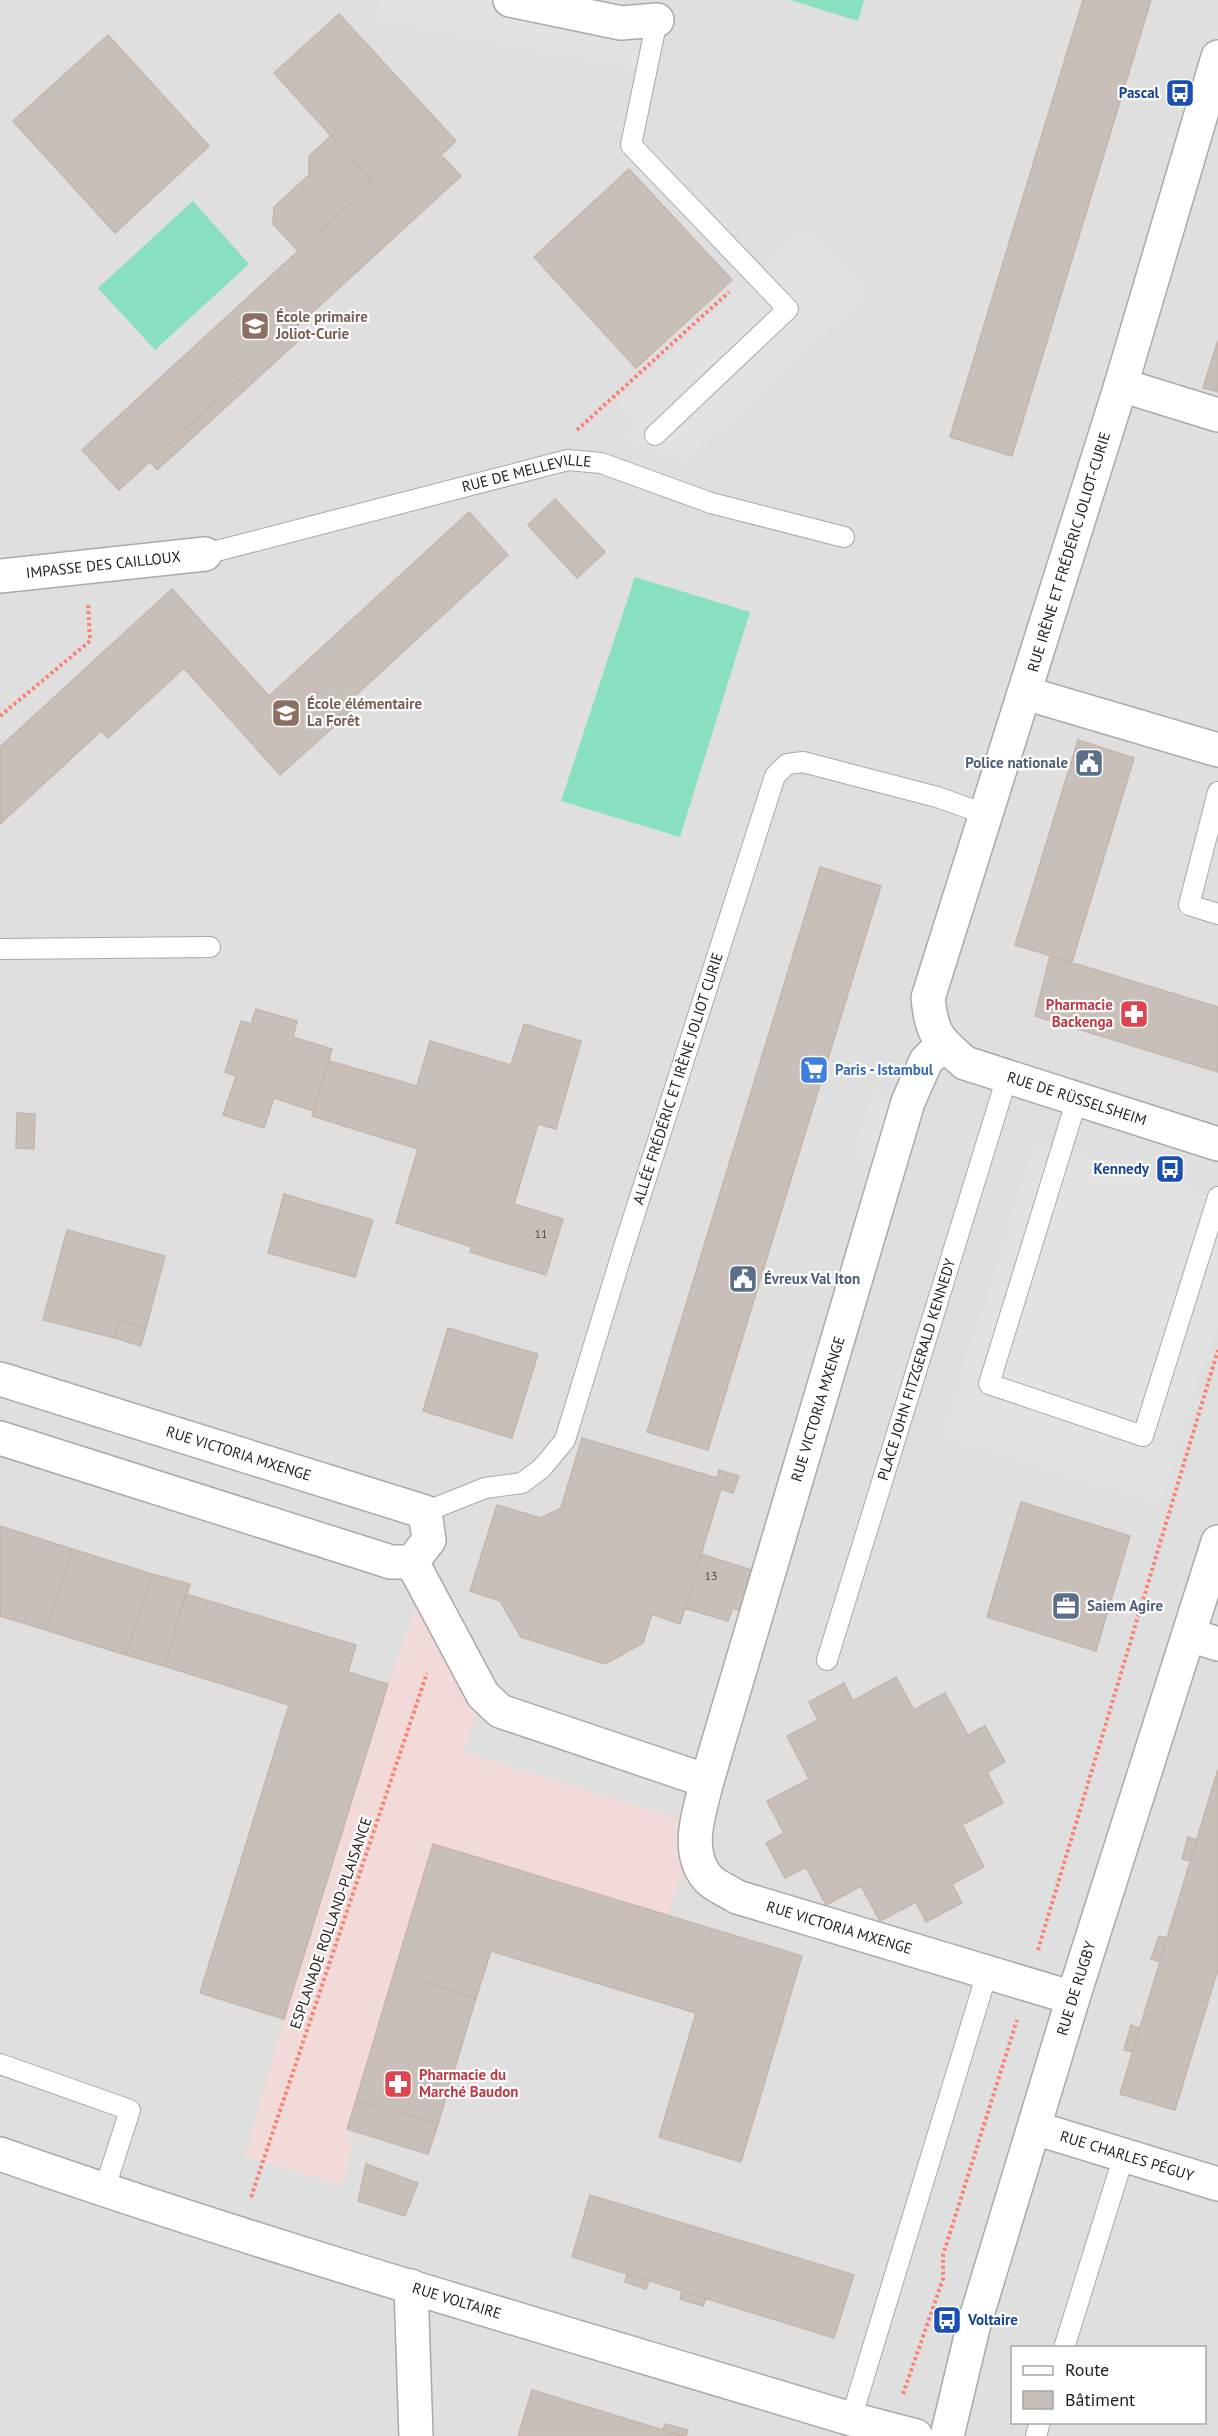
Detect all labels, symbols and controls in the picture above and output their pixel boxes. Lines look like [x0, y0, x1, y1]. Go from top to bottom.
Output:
bus stop icon: Pascal [1164, 77, 1196, 109]
place label: Pascal [1119, 83, 1160, 102]
place label: École primaire Joliot-Curie [275, 307, 368, 343]
school or university icon: École primaire Joliot-Curie [239, 310, 271, 342]
street label: RUE IRÈNE ET FRÉDÉRIC JOLIOT-CURIE [1023, 429, 1114, 674]
street label: RUE DE MELLEVILLE [460, 450, 592, 496]
street label: IMPASSE DES CAILLOUX [25, 547, 182, 582]
place label: École élémentaire La Forêt [307, 694, 422, 730]
school or university icon: École élémentaire La Forêt [270, 697, 302, 729]
public building icon: Police nationale [1073, 747, 1105, 779]
place label: Police nationale [965, 753, 1068, 772]
street label: ALLÉE FRÉDÉRIC ET IRÈNE JOLIOT CURIE [628, 950, 727, 1207]
place label: Pharmacie Backenga [1046, 995, 1113, 1031]
pharmacy icon: Pharmacie Backenga [1118, 998, 1150, 1030]
supermarket icon: Paris - Istambul [798, 1054, 830, 1086]
place label: Paris - Istambul [835, 1060, 934, 1079]
street label: RUE DE RÜSSELSHEIM [1005, 1067, 1149, 1130]
bus stop icon: Kennedy [1154, 1153, 1186, 1185]
place label: Kennedy [1094, 1159, 1150, 1178]
house number: 11 [534, 1226, 548, 1241]
street label: PLACE JOHN FITZGERALD KENNEDY [873, 1255, 960, 1483]
public building icon: Évreux Val Iton [727, 1263, 759, 1295]
place label: Évreux Val Iton [764, 1269, 860, 1288]
street label: RUE VICTORIA MXENGE [786, 1334, 849, 1484]
street label: RUE VICTORIA MXENGE [164, 1422, 314, 1485]
house number: 13 [704, 1568, 718, 1583]
office icon: Saiem Agire [1050, 1590, 1082, 1622]
place label: Saiem Agire [1087, 1596, 1163, 1615]
street label: ESPLANADE ROLLAND-PLAISANCE [285, 1814, 376, 2031]
street label: RUE VICTORIA MXENGE [764, 1896, 915, 1958]
street label: RUE DE RUGBY [1052, 1938, 1100, 2038]
place label: Pharmacie du Marché Baudon [419, 2065, 518, 2101]
pharmacy icon: Pharmacie du Marché Baudon [382, 2068, 414, 2100]
street label: RUE CHARLES PÉGUY [1058, 2126, 1197, 2185]
street label: RUE VOLTAIRE [410, 2278, 504, 2323]
bus stop icon: Voltaire [931, 2304, 963, 2336]
place label: Voltaire [967, 2310, 1018, 2329]
legend [1011, 2346, 1206, 2424]
text: Route [1065, 2358, 1109, 2381]
text: Bâtiment [1065, 2388, 1135, 2411]

